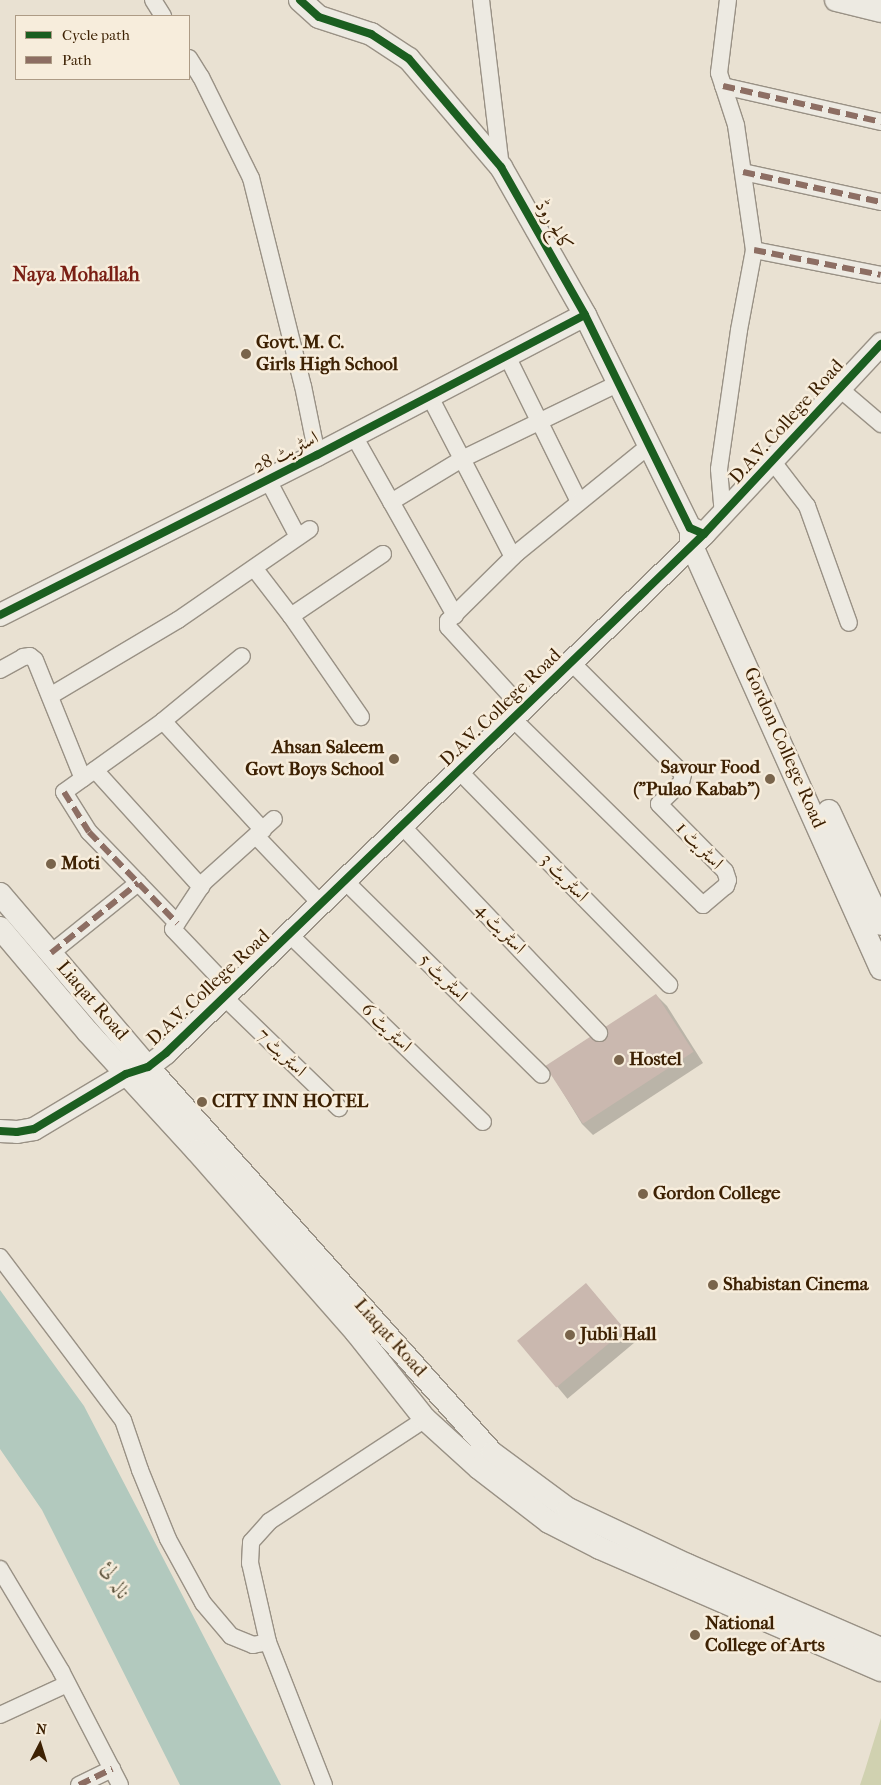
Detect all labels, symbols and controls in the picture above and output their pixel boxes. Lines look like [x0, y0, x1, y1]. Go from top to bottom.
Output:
legend [15, 15, 190, 80]
text: Cycle path [62, 26, 130, 44]
text: Path [62, 51, 92, 69]
street label: کالج روڈ [529, 196, 577, 256]
district label: Naya Mohallah [12, 262, 140, 286]
place label: Govt. M. C. Girls High School [256, 332, 398, 376]
marker: Govt. M. C. Girls High School [240, 348, 252, 360]
street label: D.A.V. College Road [725, 355, 849, 489]
street label: اسٹریٹ 28 [249, 427, 323, 479]
street label: D.A.V. College Road [436, 644, 566, 772]
street label: Gordon College Road [738, 664, 830, 832]
place label: Ahsan Saleem Govt Boys School [245, 737, 384, 781]
marker: Ahsan Saleem Govt Boys School [388, 753, 400, 765]
place label: Savour Food ("Pulao Kabab") [633, 757, 760, 801]
marker: Savour Food ("Pulao Kabab") [764, 773, 776, 785]
street label: اسٹریٹ 1 [671, 817, 727, 875]
street label: اسٹریٹ 3 [535, 849, 593, 907]
place label: Moti [61, 853, 100, 875]
marker: Moti [45, 858, 57, 870]
street label: اسٹریٹ 4 [470, 899, 530, 959]
street label: D.A.V. College Road [143, 925, 275, 1051]
street label: اسٹریٹ 5 [414, 949, 472, 1007]
street label: Liaqat Road [51, 957, 133, 1045]
street label: اسٹریٹ 6 [356, 998, 416, 1058]
street label: اسٹریٹ 7 [251, 1024, 311, 1082]
place label: Hostel [629, 1049, 682, 1071]
marker: Hostel [613, 1054, 625, 1066]
place label: CITY INN HOTEL [212, 1091, 368, 1113]
marker: CITY INN HOTEL [196, 1096, 208, 1108]
place label: Gordon College [653, 1183, 780, 1205]
marker: Gordon College [637, 1188, 649, 1200]
place label: Shabistan Cinema [723, 1274, 869, 1296]
marker: Shabistan Cinema [707, 1279, 719, 1291]
street label: Liaqat Road [349, 1294, 431, 1382]
place label: Jubli Hall [580, 1324, 657, 1346]
marker: Jubli Hall [564, 1329, 576, 1341]
water label: نالہ لئ [96, 1559, 136, 1603]
place label: National College of Arts [705, 1613, 825, 1657]
marker: National College of Arts [689, 1629, 701, 1641]
north arrow [15, 1720, 65, 1770]
text: N [35, 1721, 47, 1738]

